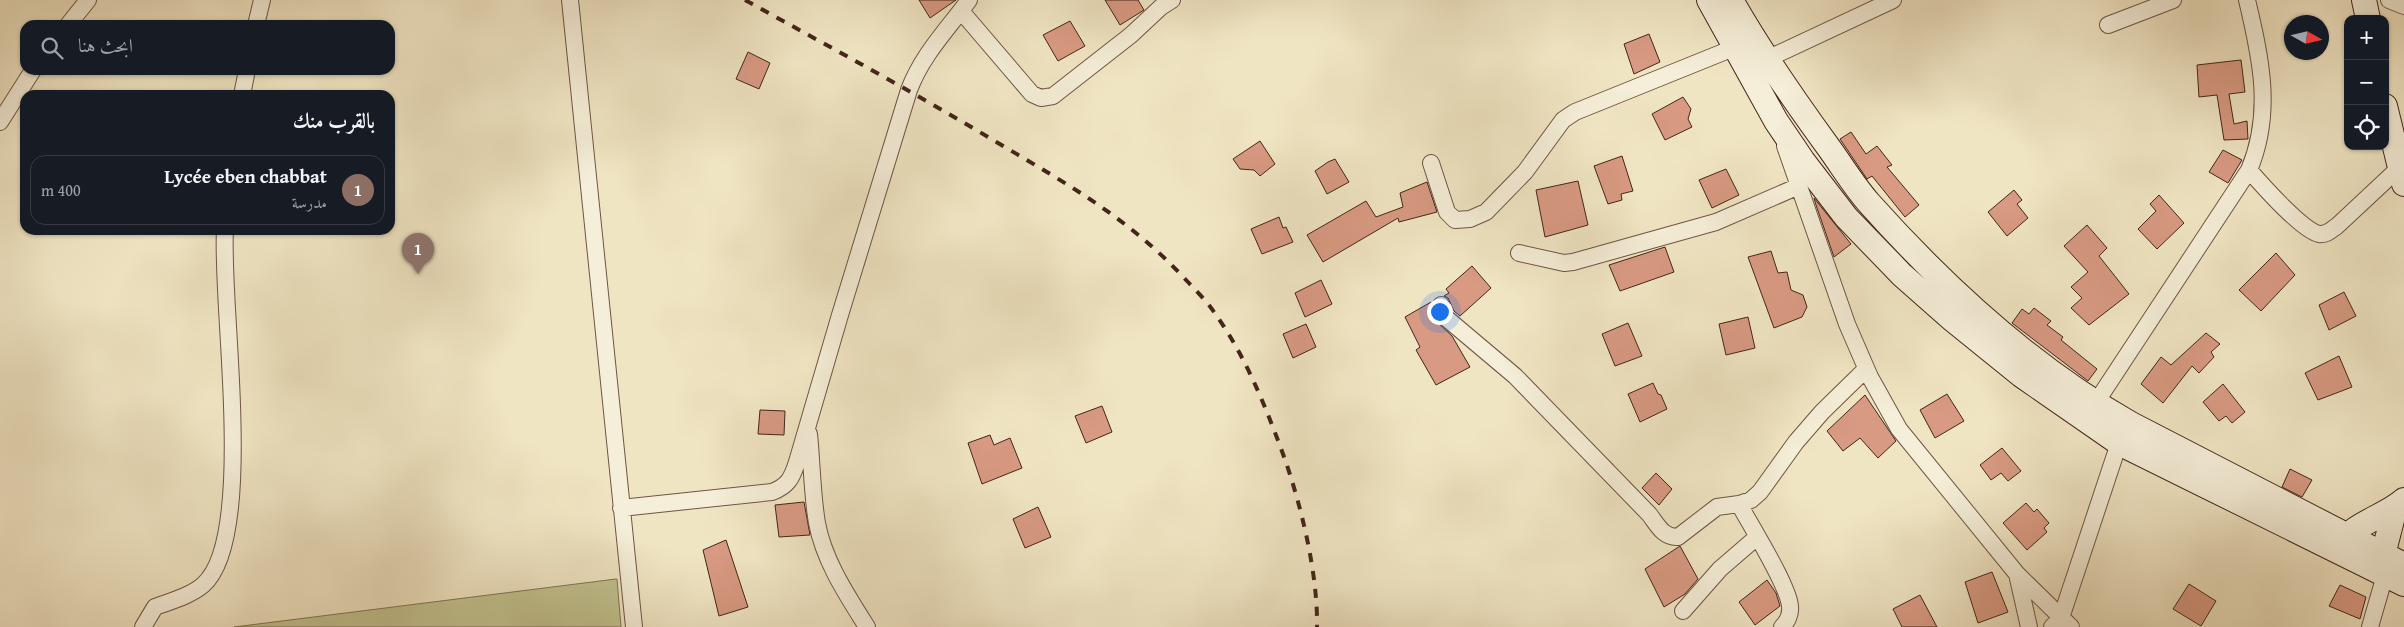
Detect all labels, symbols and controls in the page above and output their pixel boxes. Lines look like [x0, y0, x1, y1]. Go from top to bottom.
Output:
north arrow [2284, 15, 2329, 60]
map controls [2344, 15, 2389, 150]
button: + [2344, 15, 2389, 60]
search box [20, 20, 395, 75]
text: ابحث هنا [78, 31, 133, 59]
icon: search [38, 34, 66, 62]
button: − [2344, 60, 2389, 105]
text: بالقرب منك [293, 105, 375, 136]
button: locate [2344, 105, 2389, 150]
text: Lycée eben chabbat [164, 162, 327, 190]
text: 400 m [41, 178, 81, 202]
text: 1 [354, 178, 362, 202]
text: مدرسة [292, 190, 327, 214]
pin: 1 [402, 233, 434, 274]
your location [1427, 299, 1453, 325]

